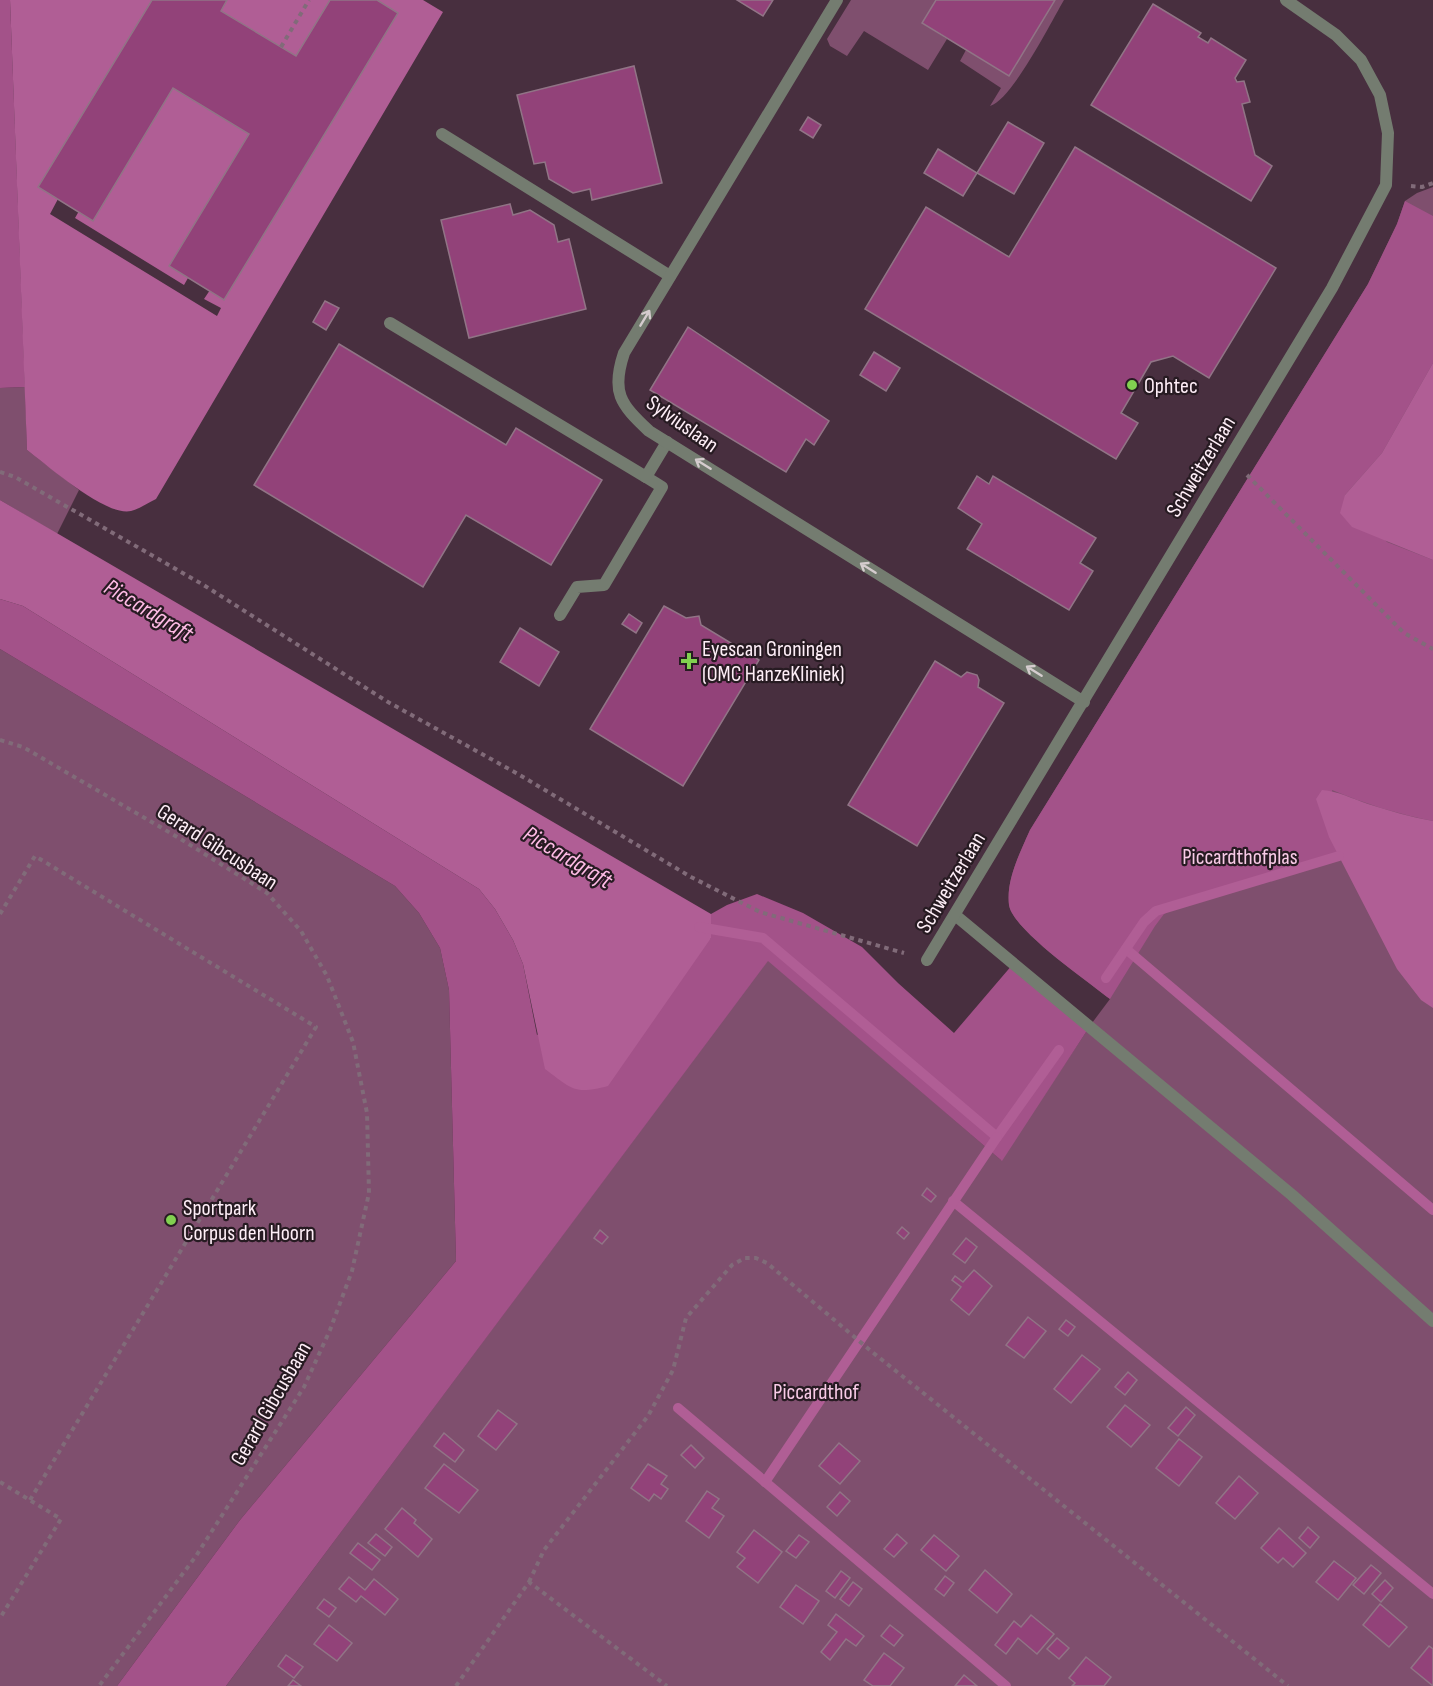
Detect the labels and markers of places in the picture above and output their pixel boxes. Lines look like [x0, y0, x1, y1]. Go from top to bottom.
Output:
place label: Ophtec [1144, 373, 1198, 400]
marker: Ophtec [1125, 378, 1139, 392]
place label: Eyescan Groningen (OMC HanzeKliniek) [702, 636, 845, 688]
marker: Eyescan Groningen (OMC HanzeKliniek) [680, 652, 698, 670]
place label: Sportpark Corpus den Hoorn [183, 1195, 315, 1247]
marker: Sportpark Corpus den Hoorn [164, 1213, 178, 1227]

